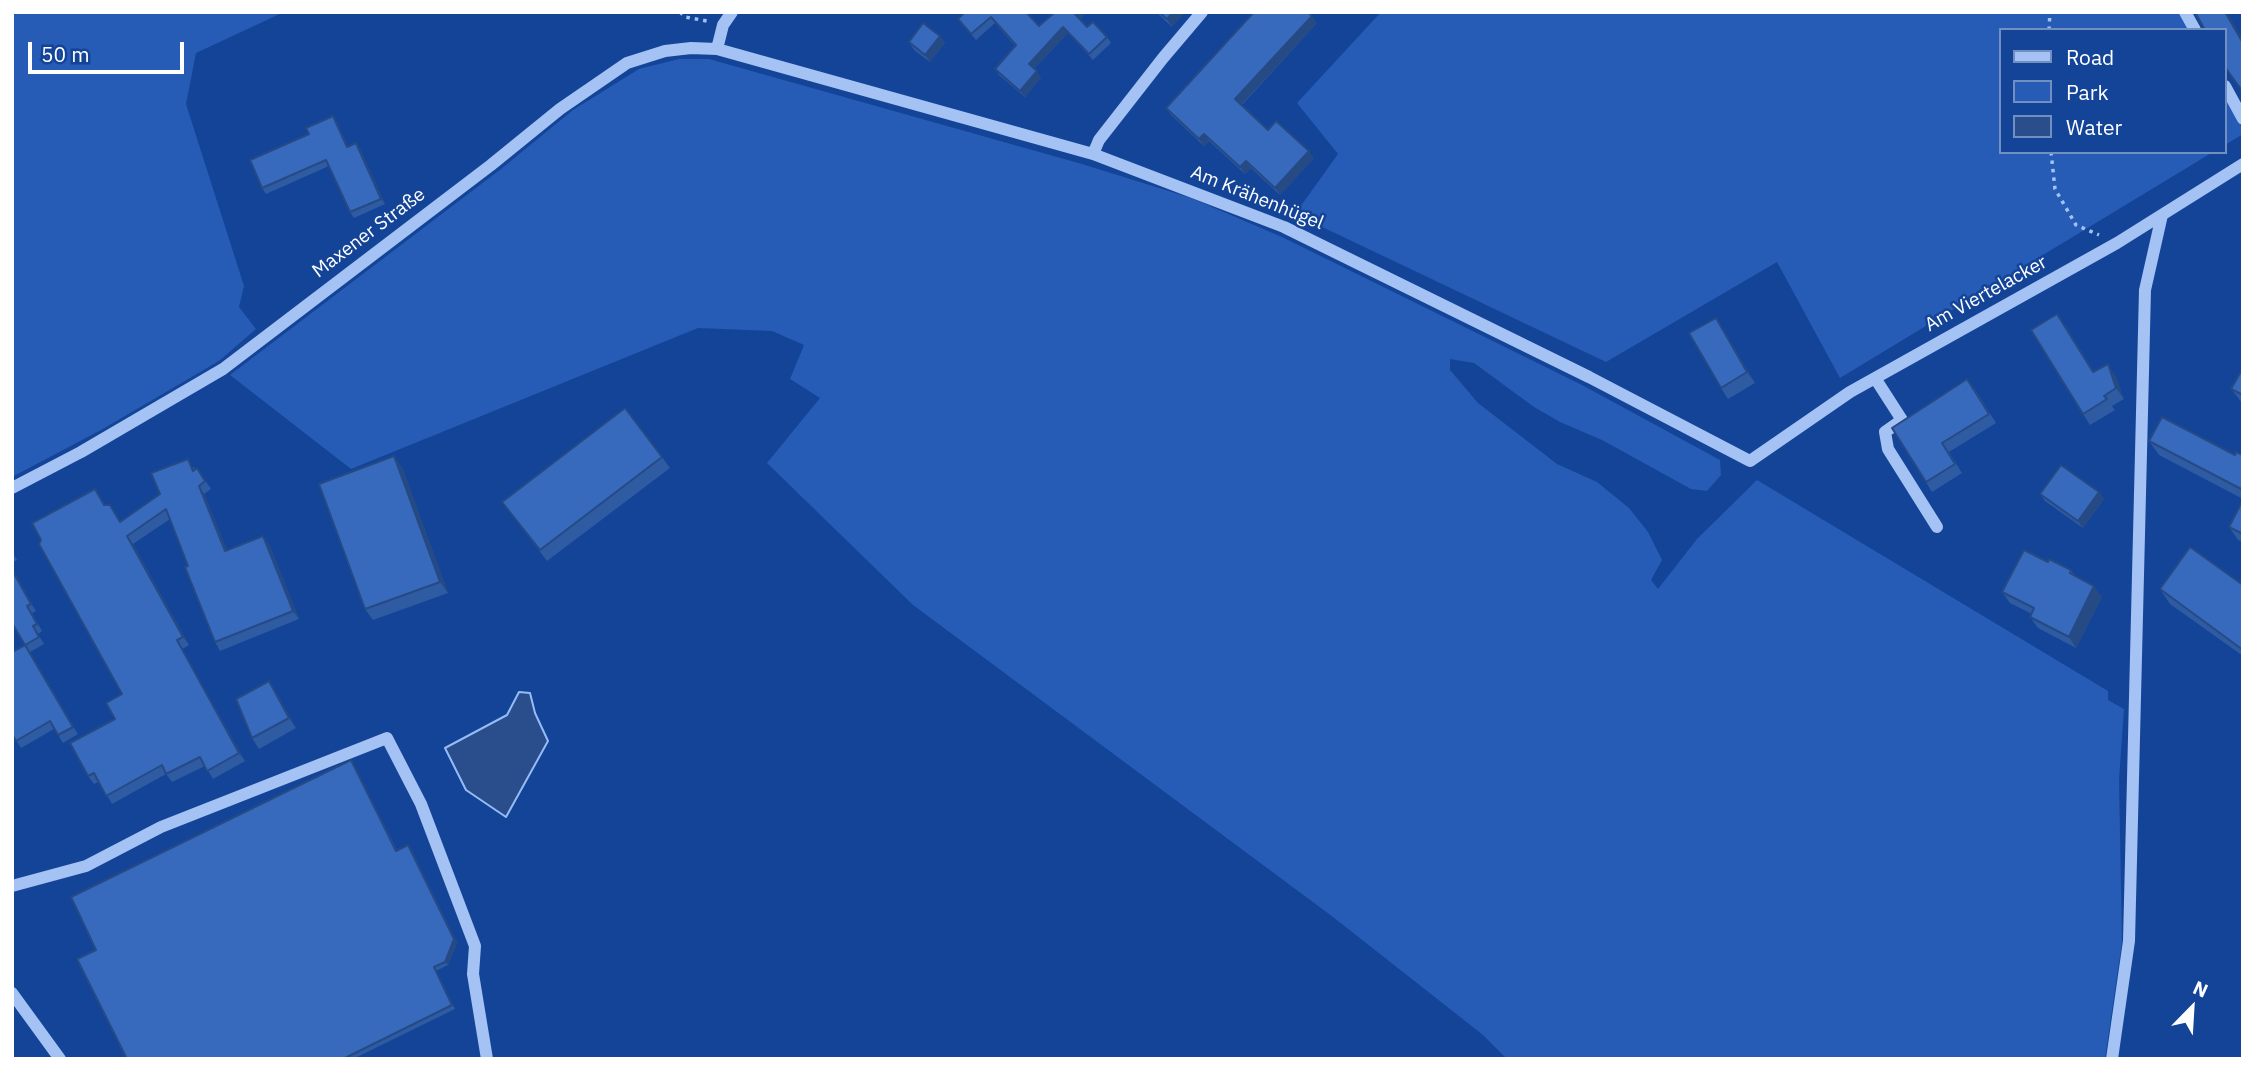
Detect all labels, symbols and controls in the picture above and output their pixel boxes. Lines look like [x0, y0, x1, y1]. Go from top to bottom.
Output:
scale bar [32, 28, 187, 72]
legend [2000, 28, 2227, 154]
text: 50 m [41, 40, 90, 68]
text: Road [2066, 43, 2114, 71]
text: Park [2066, 78, 2109, 106]
text: Water [2066, 113, 2122, 141]
street label: Am Krähenhügel [1187, 161, 1327, 235]
street label: Maxener Straße [308, 183, 430, 283]
street label: Am Viertelacker [1921, 251, 2051, 337]
north arrow [2157, 973, 2227, 1043]
text: N [2189, 975, 2212, 1003]

